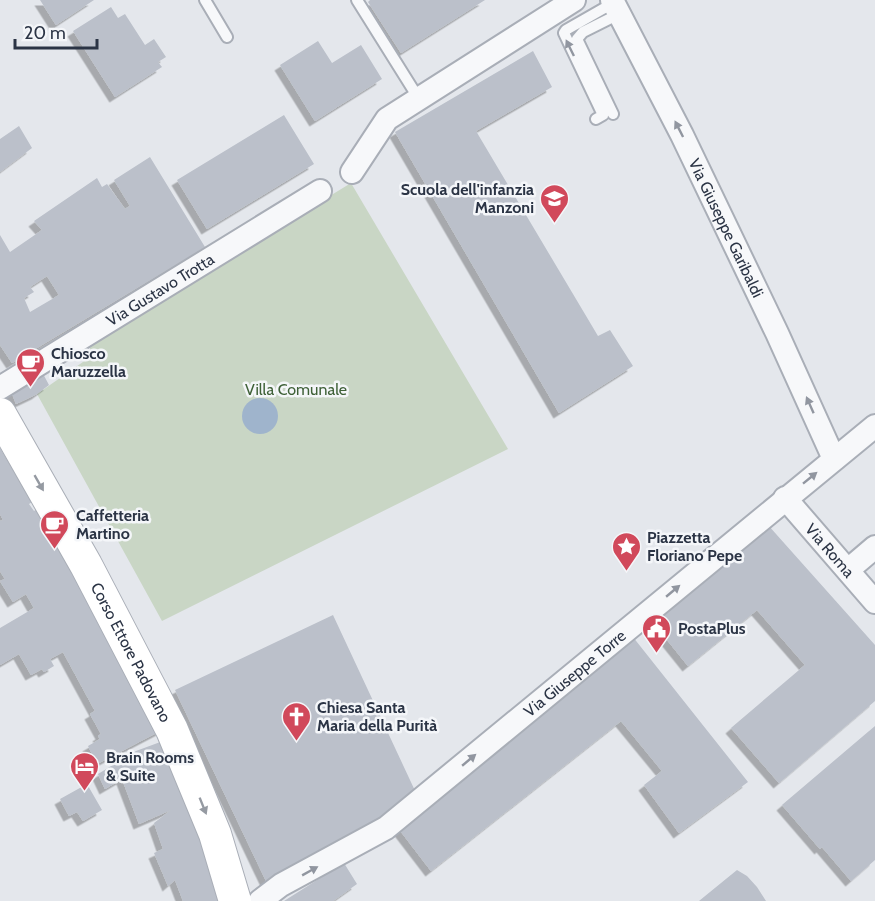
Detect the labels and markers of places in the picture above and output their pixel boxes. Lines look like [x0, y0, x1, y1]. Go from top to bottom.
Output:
place label: Scuola dell'infanzia Manzoni [401, 180, 534, 217]
school or university icon: Scuola dell'infanzia Manzoni [539, 182, 571, 224]
place label: Chiosco Maruzzella [51, 344, 126, 381]
cafe icon: Chiosco Maruzzella [14, 346, 46, 388]
place label: Caffetteria Martino [76, 506, 149, 543]
cafe icon: Caffetteria Martino [39, 508, 71, 550]
place label: Piazzetta Floriano Pepe [647, 528, 742, 565]
place icon: Piazzetta Floriano Pepe [610, 530, 642, 572]
public building icon: PostaPlus [641, 612, 673, 654]
place label: PostaPlus [678, 619, 746, 638]
place label: Chiesa Santa Maria della Purità [317, 698, 437, 735]
church icon: Chiesa Santa Maria della Purità [280, 700, 312, 742]
place label: Brain Rooms & Suite [106, 748, 194, 785]
hotel icon: Brain Rooms & Suite [69, 750, 101, 792]

